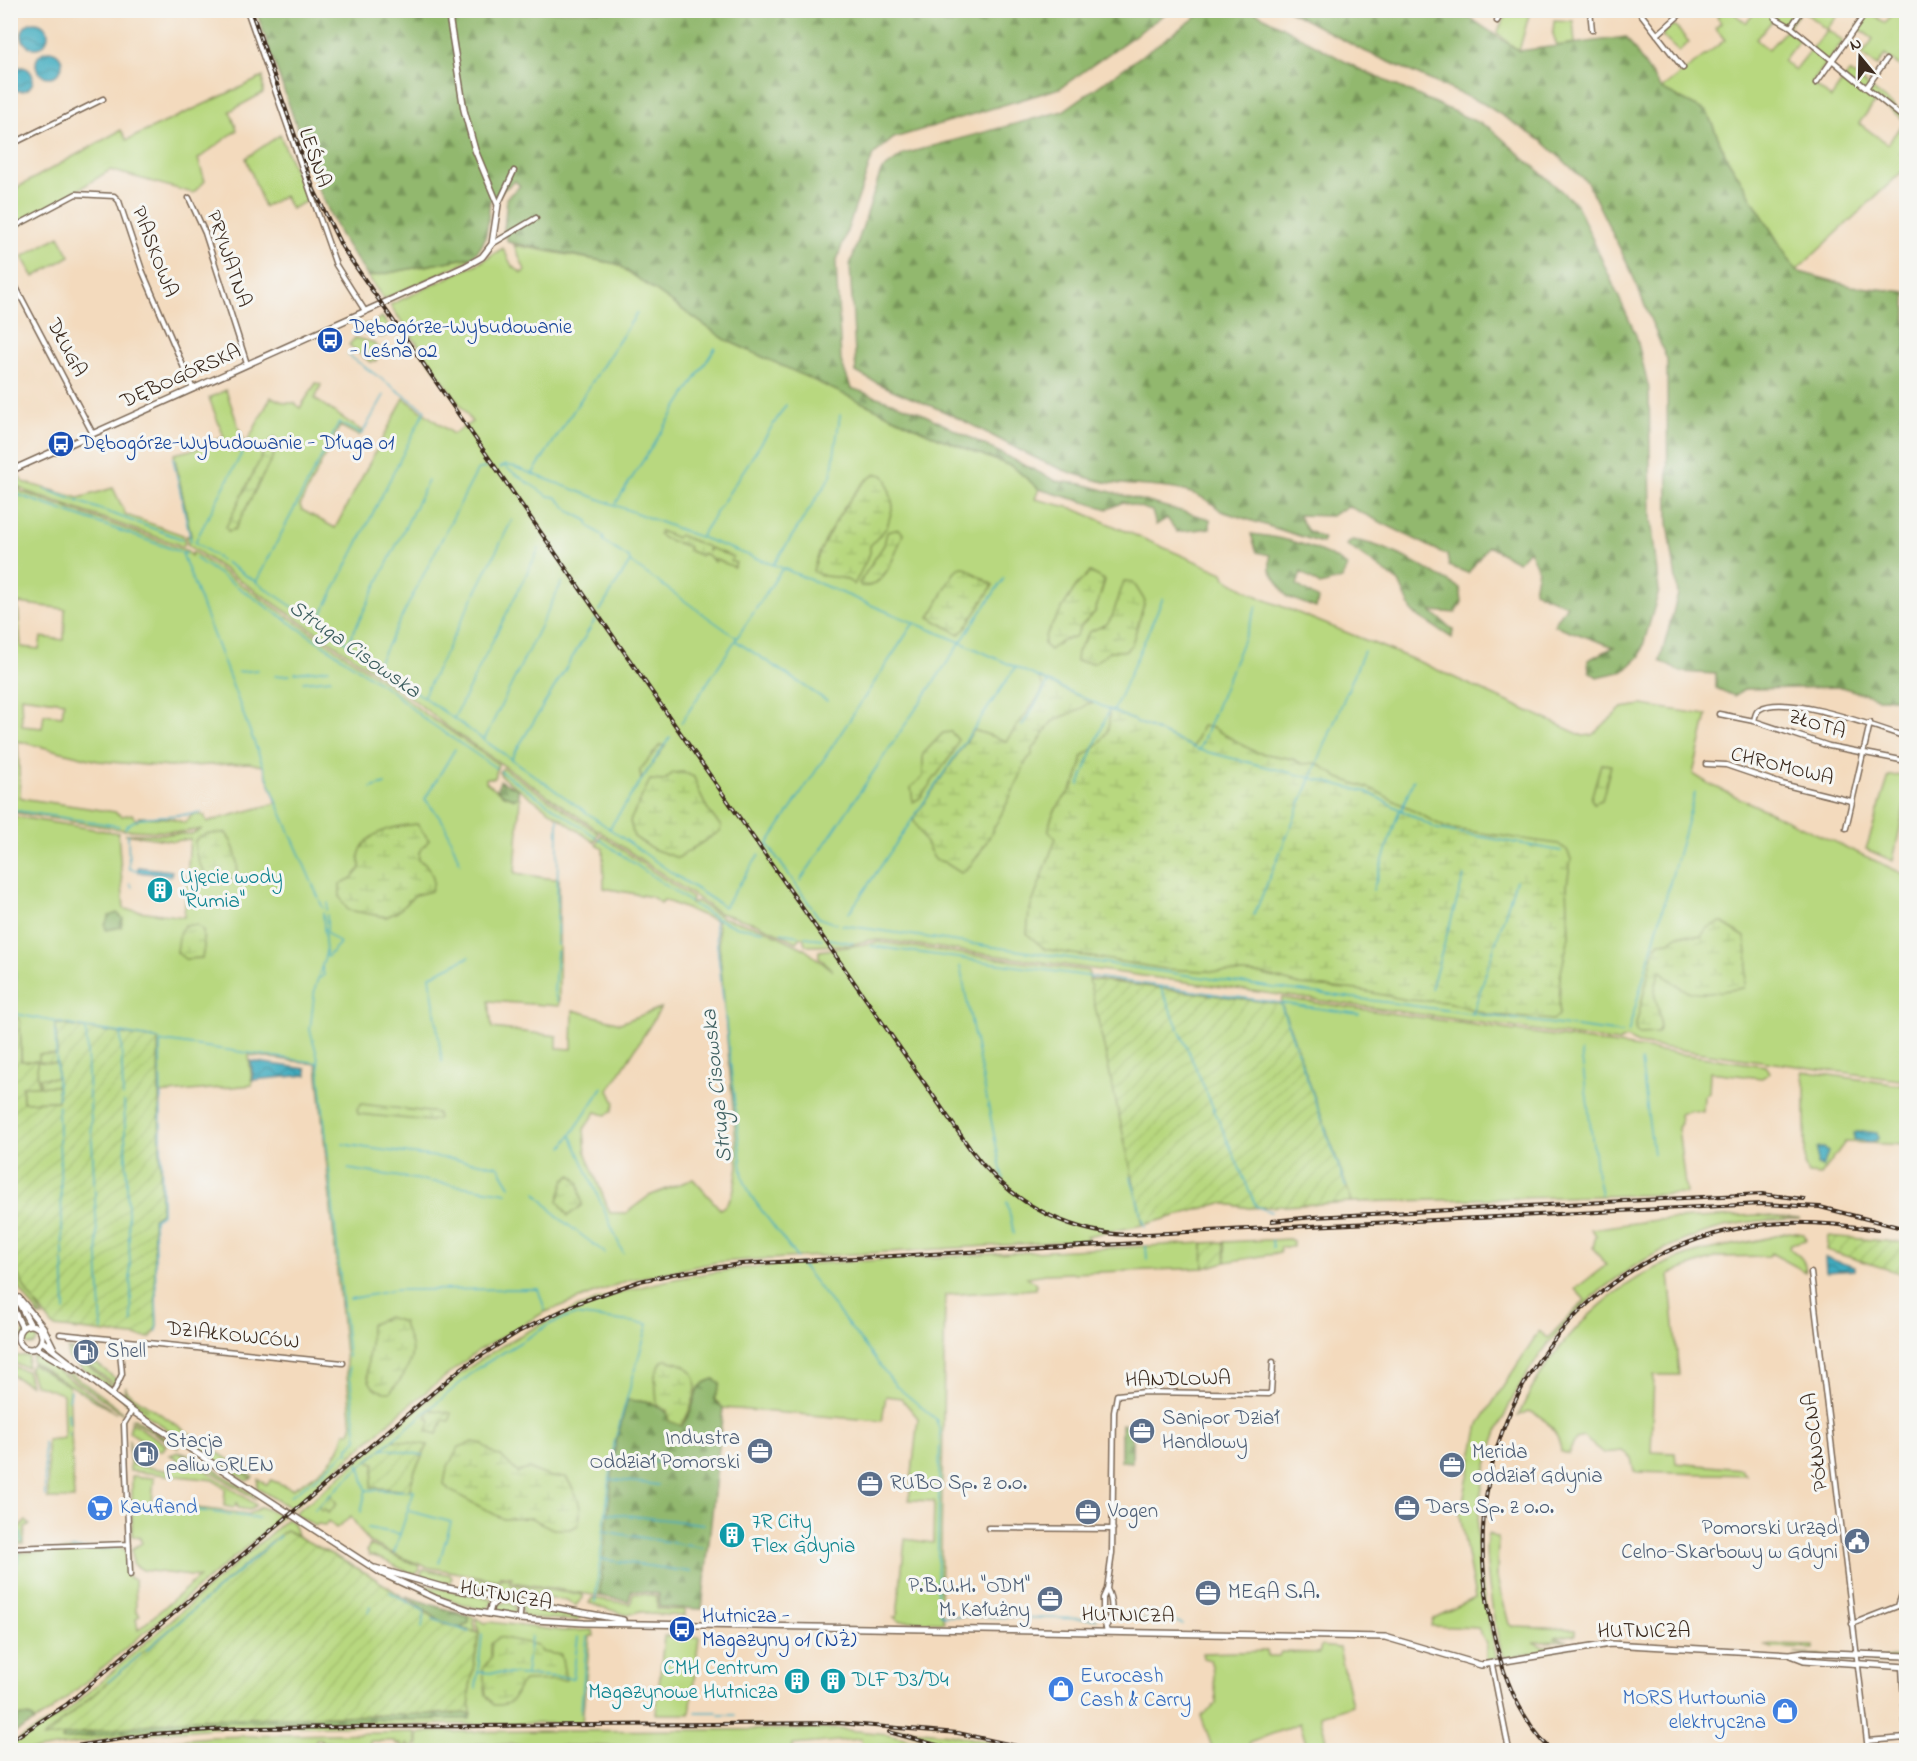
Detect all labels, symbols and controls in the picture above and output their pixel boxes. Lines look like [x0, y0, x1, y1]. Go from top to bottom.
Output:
north arrow [1830, 27, 1890, 87]
text: N [1847, 32, 1865, 58]
street label: LEŚNA [290, 124, 338, 192]
street label: PIASKOWA [123, 202, 185, 302]
street label: PRYWATNA [197, 207, 259, 311]
street label: DŁUGA [38, 312, 94, 383]
place label: Dębogórze-Wybudowanie - Leśna 02 [349, 313, 573, 367]
bus stop icon: Dębogórze-Wybudowanie - Leśna 02 [315, 325, 345, 355]
street label: DĘBOGÓRSKA [115, 337, 246, 417]
bus stop icon: Dębogórze-Wybudowanie - Długa 01 [46, 429, 76, 459]
place label: Dębogórze-Wybudowanie - Długa 01 [79, 429, 395, 461]
water label: Struga Cisowska [282, 593, 427, 708]
street label: ZŁOTA [1785, 702, 1849, 748]
street label: CHROMOWA [1727, 740, 1837, 794]
place label: Ujęcie wody "Rumia" [180, 863, 283, 917]
building icon: Ujęcie wody "Rumia" [145, 875, 175, 905]
water label: Struga Cisowska [694, 1007, 742, 1164]
street label: DZIAŁKOWCÓW [164, 1314, 301, 1358]
fuel station icon: Shell [71, 1337, 101, 1367]
place label: Shell [106, 1337, 146, 1367]
street label: HANDLOWA [1125, 1364, 1231, 1396]
street label: PÓŁNOCNA [1795, 1391, 1837, 1493]
place label: Sanipor Dział Handlowy [1162, 1404, 1280, 1460]
office icon: Sanipor Dział Handlowy [1127, 1416, 1157, 1446]
place label: Industra Oddział Pomorski [589, 1424, 740, 1478]
place label: Stacja paliw ORLEN [166, 1427, 274, 1481]
office icon: Industra Oddział Pomorski [745, 1436, 775, 1466]
place label: Merida oddział Gdynia [1472, 1438, 1603, 1494]
fuel station icon: Stacja paliw ORLEN [131, 1439, 161, 1469]
office icon: Merida oddział Gdynia [1437, 1450, 1467, 1480]
office icon: RUBO Sp. z o.o. [855, 1469, 885, 1499]
place label: RUBO Sp. z o.o. [890, 1469, 1027, 1499]
supermarket icon: Kaufland [85, 1493, 115, 1523]
place label: Kaufland [120, 1493, 198, 1523]
office icon: Dars Sp. z o.o. [1392, 1493, 1422, 1523]
place label: Dars Sp. z o.o. [1425, 1493, 1554, 1523]
office icon: Vogen [1073, 1497, 1103, 1527]
place label: Vogen [1107, 1497, 1158, 1529]
place label: 7R City Flex Gdynia [751, 1508, 855, 1564]
place label: Pomorski Urząd Celno-Skarbowy w Gdyni [1621, 1514, 1838, 1570]
building icon: 7R City Flex Gdynia [717, 1520, 747, 1550]
public building icon: Pomorski Urząd Celno-Skarbowy w Gdyni [1842, 1526, 1872, 1556]
place label: P.B.U.H. "ODM" M. Kałużny [908, 1572, 1030, 1628]
street label: HUTNICZA [458, 1573, 554, 1619]
office icon: MEGA S.A. [1193, 1578, 1223, 1608]
place label: MEGA S.A. [1228, 1578, 1320, 1608]
office icon: P.B.U.H. "ODM" M. Kałużny [1035, 1584, 1065, 1614]
street label: HUTNICZA [1081, 1600, 1175, 1632]
place label: Hutnicza - Magazyny 01 (NŻ) [702, 1602, 857, 1658]
bus stop icon: Hutnicza - Magazyny 01 (NŻ) [667, 1614, 697, 1644]
street label: HUTNICZA [1597, 1617, 1691, 1647]
place label: CMH Centrum Magazynowe Hutnicza [588, 1654, 778, 1710]
place label: Eurocash Cash & Carry [1080, 1662, 1191, 1718]
building icon: CMH Centrum Magazynowe Hutnicza [782, 1666, 812, 1696]
building icon: DLF D3/D4 [818, 1666, 848, 1696]
place label: DLF D3/D4 [851, 1666, 949, 1696]
shop icon: Eurocash Cash & Carry [1046, 1674, 1076, 1704]
place label: MORS Hurtownia elektryczna [1622, 1684, 1766, 1740]
shop icon: MORS Hurtownia elektryczna [1770, 1696, 1800, 1726]

